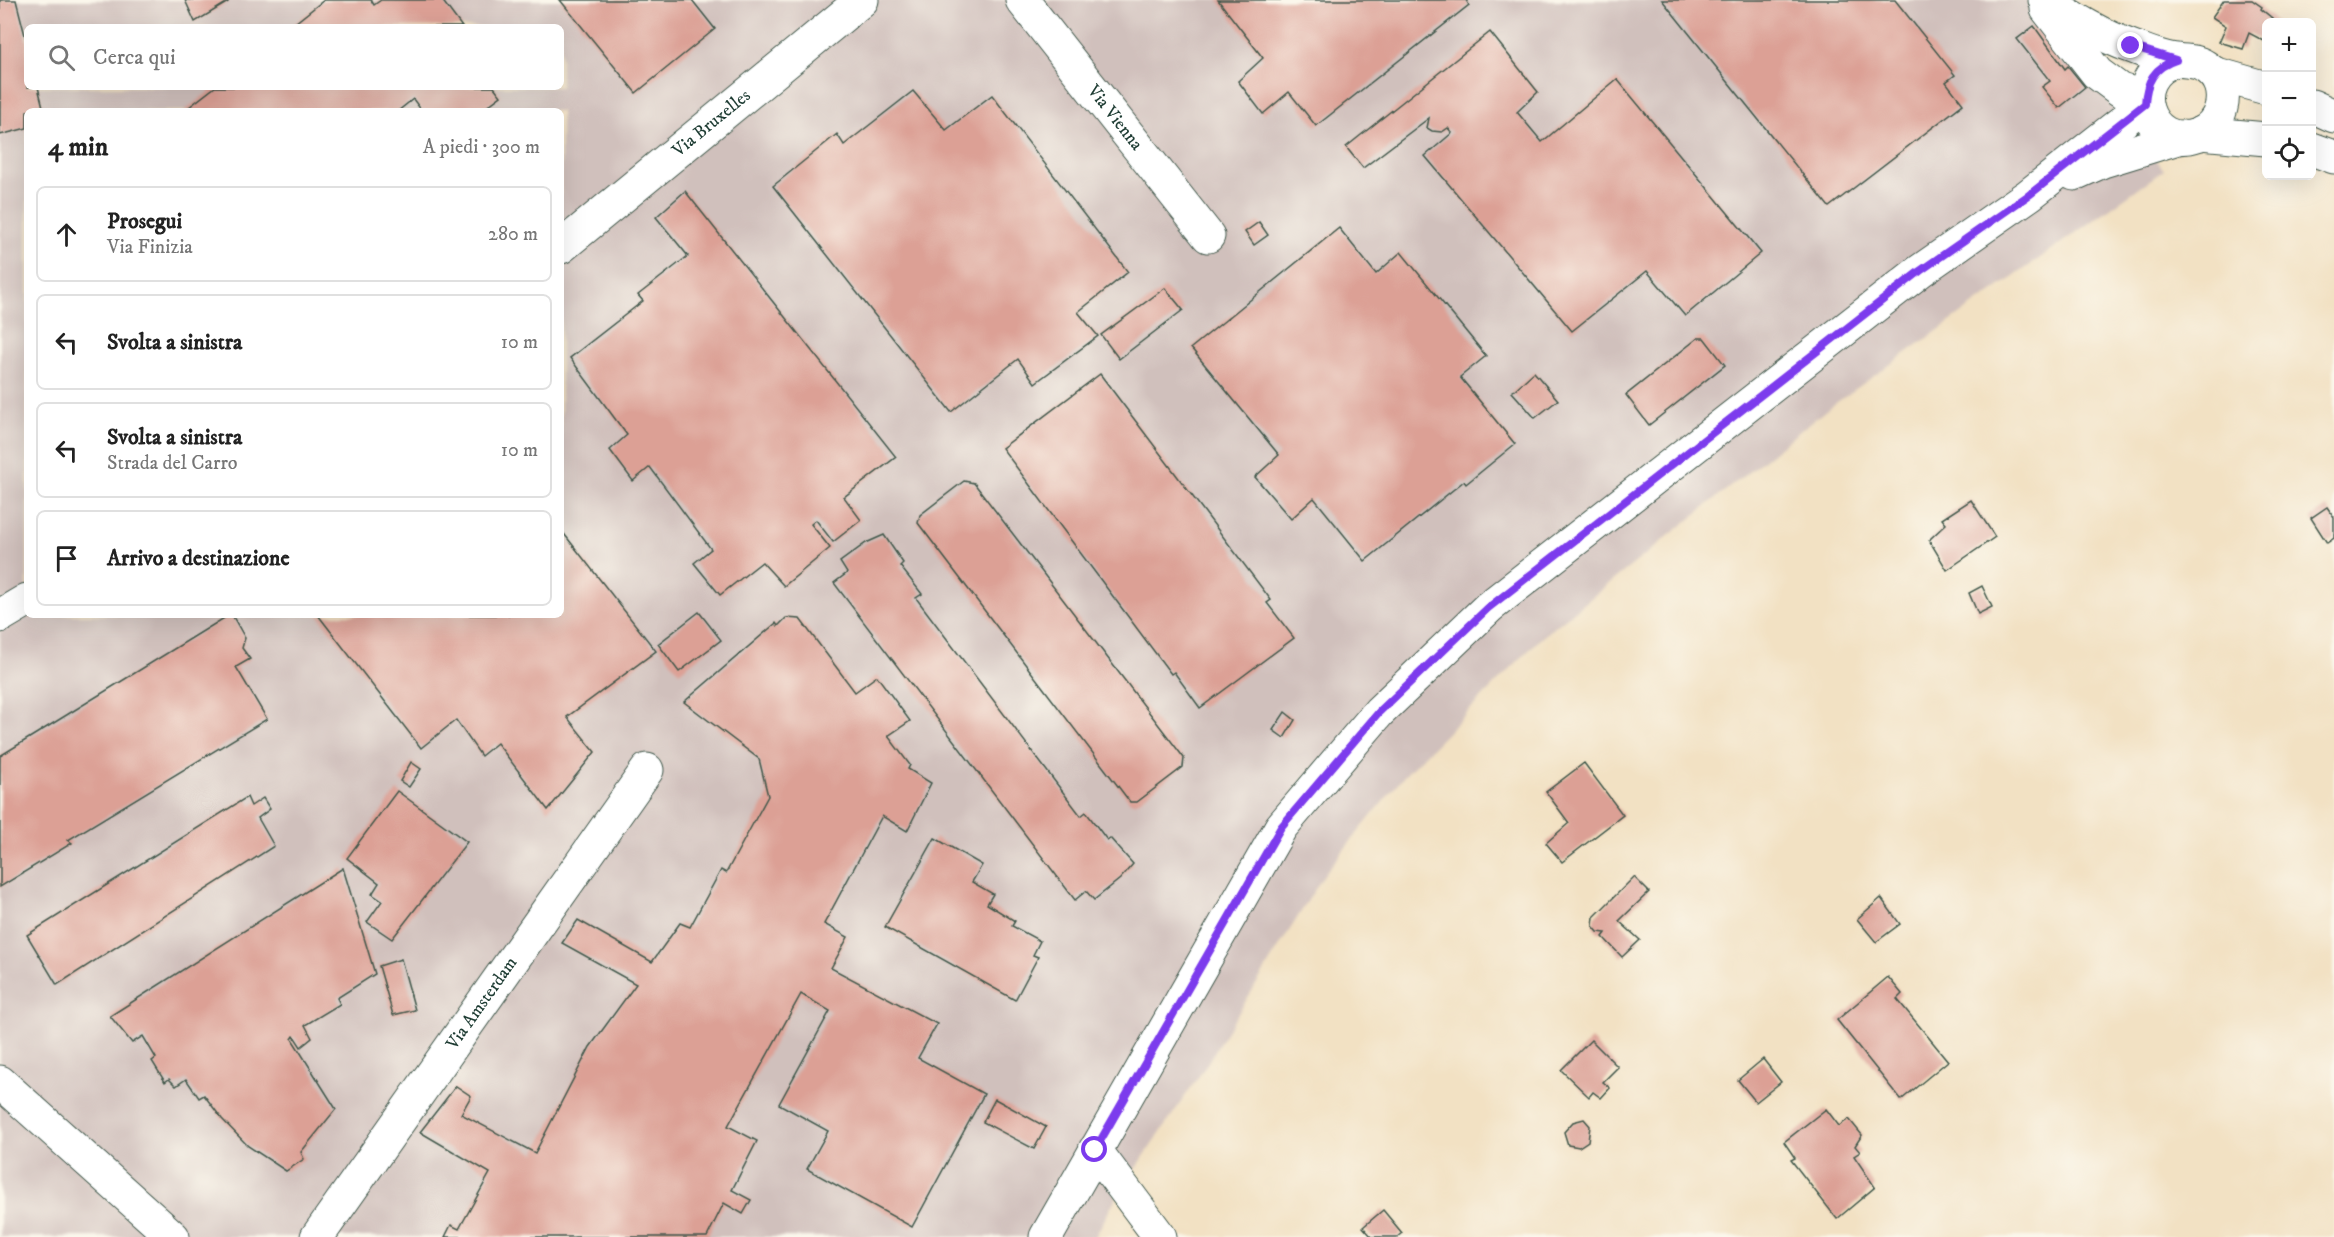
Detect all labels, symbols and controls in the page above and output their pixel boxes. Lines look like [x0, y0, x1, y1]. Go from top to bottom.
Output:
map controls [2262, 18, 2316, 180]
button: + [2262, 18, 2316, 72]
search box [24, 24, 564, 90]
route end [2117, 32, 2143, 58]
icon: search [45, 41, 78, 74]
text: Cerca qui [93, 44, 176, 71]
button: − [2262, 72, 2316, 126]
street label: Via Vienna [1082, 80, 1148, 155]
street label: Via Bruxelles [667, 85, 755, 162]
button: locate [2262, 126, 2316, 180]
text: 4 min [48, 131, 108, 164]
text: A piedi · 300 m [423, 135, 540, 160]
text: Prosegui [107, 208, 182, 235]
icon: ahead [50, 218, 83, 251]
text: 280 m [488, 222, 538, 247]
text: Via Finizia [107, 235, 193, 260]
icon: left [50, 326, 83, 359]
text: Svolta a sinistra [107, 329, 242, 356]
text: 10 m [501, 330, 538, 355]
text: Svolta a sinistra [107, 424, 242, 451]
icon: left [50, 434, 83, 467]
text: 10 m [501, 438, 538, 463]
text: Strada del Carro [107, 451, 238, 476]
icon: arrive [50, 542, 83, 575]
text: Arrivo a destinazione [107, 545, 290, 572]
street label: Via Amsterdam [441, 953, 522, 1055]
route start [1081, 1136, 1107, 1162]

